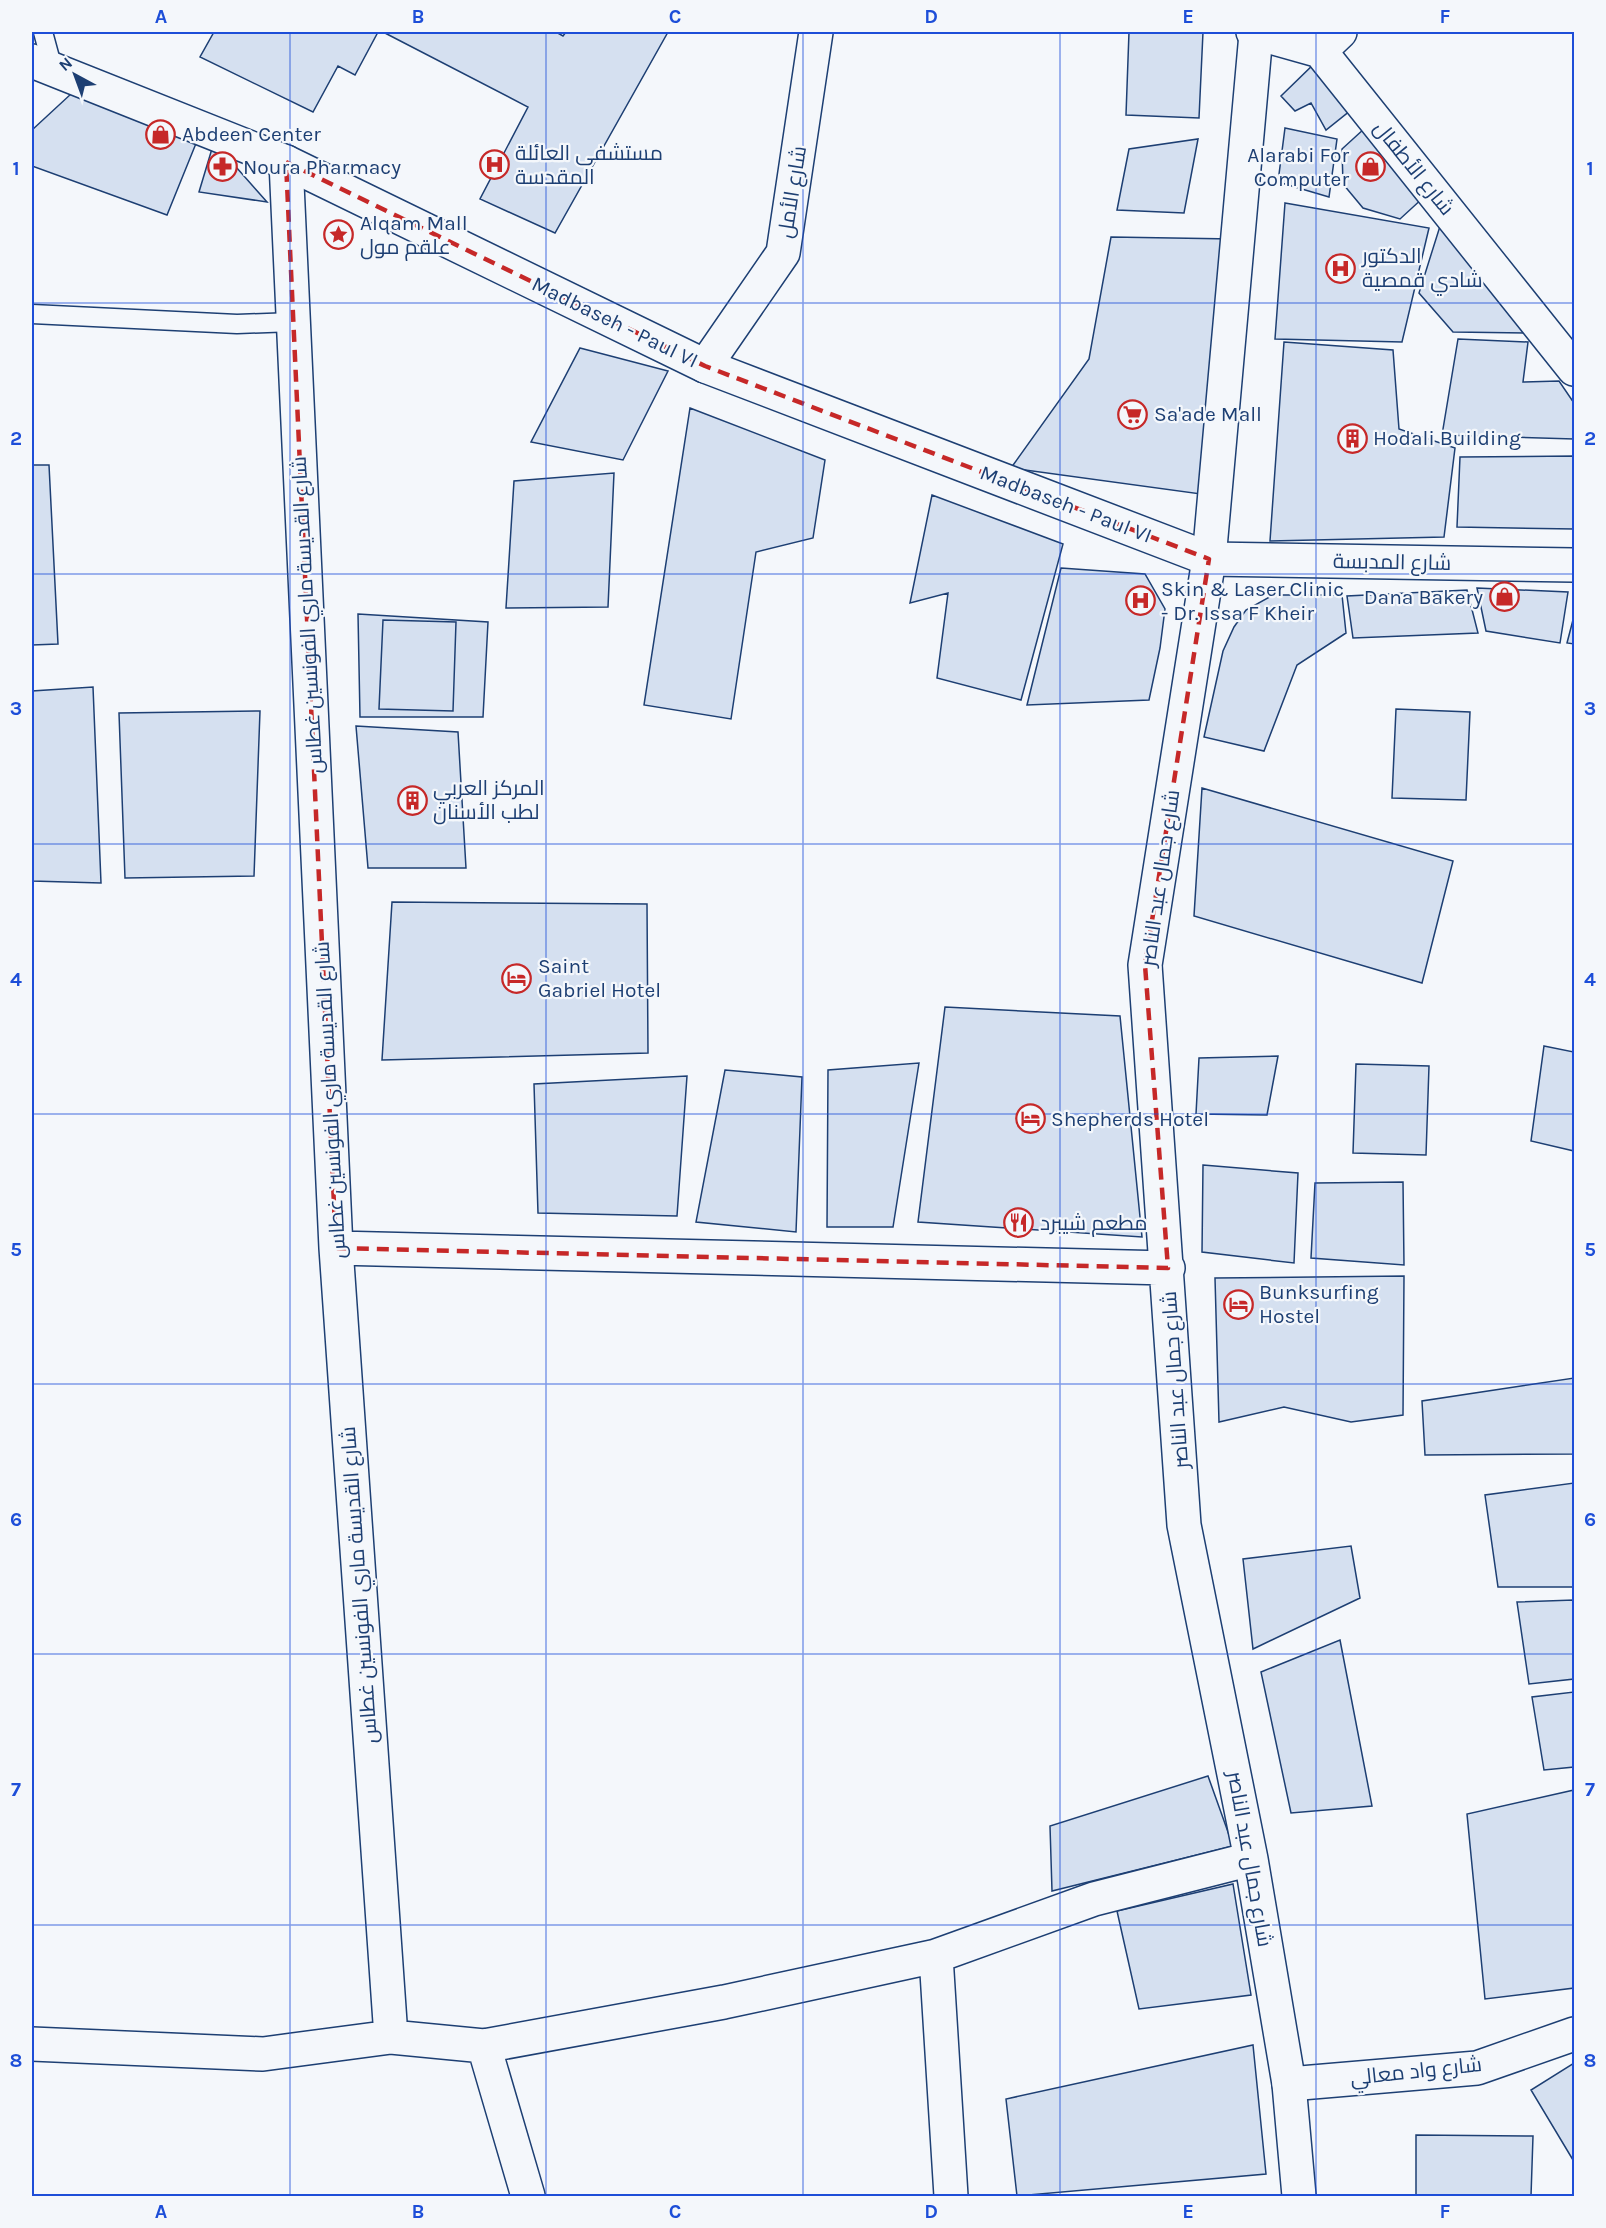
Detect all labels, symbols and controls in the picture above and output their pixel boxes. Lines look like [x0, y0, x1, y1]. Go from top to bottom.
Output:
text: A [155, 5, 168, 28]
text: B [412, 5, 424, 28]
text: C [669, 5, 681, 28]
text: D [924, 5, 938, 28]
text: E [1182, 5, 1194, 28]
text: F [1440, 5, 1451, 28]
north arrow [45, 45, 105, 105]
text: N [55, 53, 76, 75]
street label: شارع الأطفال [1367, 116, 1459, 221]
shop icon: Abdeen Center [145, 118, 177, 150]
place label: Abdeen Center [182, 122, 321, 146]
place label: مستشفى العائلة المقدسة [515, 141, 663, 189]
place label: Alarabi For Computer [1247, 143, 1349, 191]
street label: شارع الأمل [773, 144, 813, 240]
hospital icon: مستشفى العائلة المقدسة [478, 149, 510, 181]
pharmacy icon: Noura Pharmacy [206, 151, 238, 183]
shop icon: Alarabi For Computer [1354, 151, 1386, 183]
place label: Noura Pharmacy [243, 155, 401, 179]
text: 1 [12, 157, 20, 180]
text: 1 [1586, 157, 1594, 180]
place label: Alqam Mall علقم مول [360, 211, 468, 261]
place icon: Alqam Mall علقم مول [323, 219, 355, 251]
place label: الدكتور شادي قمصية [1361, 244, 1483, 296]
hospital icon: الدكتور شادي قمصية [1325, 252, 1357, 284]
street label: Madbaseh - Paul VI [528, 271, 702, 373]
supermarket icon: Sa'ade Mall [1117, 398, 1149, 430]
place label: Sa'ade Mall [1154, 402, 1262, 426]
building icon: Hodali Building [1336, 422, 1368, 454]
place label: Hodali Building [1373, 426, 1521, 450]
text: 2 [10, 427, 22, 450]
text: 2 [1584, 427, 1596, 450]
street label: شارع القديسة ماري الفونسين غطاس [287, 455, 331, 774]
street label: Madbaseh - Paul VI [977, 460, 1155, 548]
street label: شارع المدبسة [1333, 549, 1451, 577]
place label: Skin & Laser Clinic - Dr. Issa F Kheir [1161, 577, 1344, 625]
shop icon: Dana Bakery [1488, 581, 1520, 613]
hospital icon: Skin & Laser Clinic - Dr. Issa F Kheir [1124, 585, 1156, 617]
place label: Dana Bakery [1364, 585, 1483, 609]
text: 3 [10, 697, 22, 720]
text: 3 [1584, 697, 1596, 720]
place label: المركز العربي لطب الأسنان [433, 776, 545, 825]
building icon: المركز العربي لطب الأسنان [396, 784, 428, 816]
street label: شارع جمال عبد الناصر [1136, 788, 1186, 969]
street label: شارع القديسة ماري الفونسين غطاس [310, 940, 354, 1259]
place label: Saint Gabriel Hotel [538, 954, 661, 1002]
hotel icon: Saint Gabriel Hotel [501, 962, 533, 994]
text: 4 [10, 968, 22, 991]
text: 4 [1584, 968, 1596, 991]
hotel icon: Shepherds Hotel [1014, 1103, 1046, 1135]
place label: Shepherds Hotel [1051, 1107, 1209, 1131]
restaurant icon: مطعم شيبرد [1003, 1207, 1035, 1239]
place label: مطعم شيبرد [1040, 1211, 1148, 1237]
text: 5 [10, 1238, 22, 1261]
text: 5 [1584, 1238, 1596, 1261]
place label: Bunksurfing Hostel [1259, 1280, 1379, 1328]
hotel icon: Bunksurfing Hostel [1222, 1288, 1254, 1320]
street label: شارع جمال عبد الناصر [1157, 1290, 1195, 1471]
street label: شارع القديسة ماري الفونسين غطاس [336, 1425, 386, 1744]
text: 6 [10, 1508, 22, 1531]
text: 6 [1584, 1508, 1596, 1531]
street label: شارع جمال عبد الناصر [1221, 1768, 1277, 1949]
text: 7 [11, 1778, 21, 1801]
text: 7 [1585, 1778, 1595, 1801]
text: 8 [10, 2049, 22, 2072]
text: 8 [1584, 2049, 1596, 2072]
street label: شارع واد معالي [1349, 2052, 1483, 2094]
text: A [155, 2200, 168, 2223]
text: B [412, 2200, 424, 2223]
text: C [669, 2200, 681, 2223]
text: D [924, 2200, 938, 2223]
text: E [1182, 2200, 1194, 2223]
text: F [1440, 2200, 1451, 2223]

